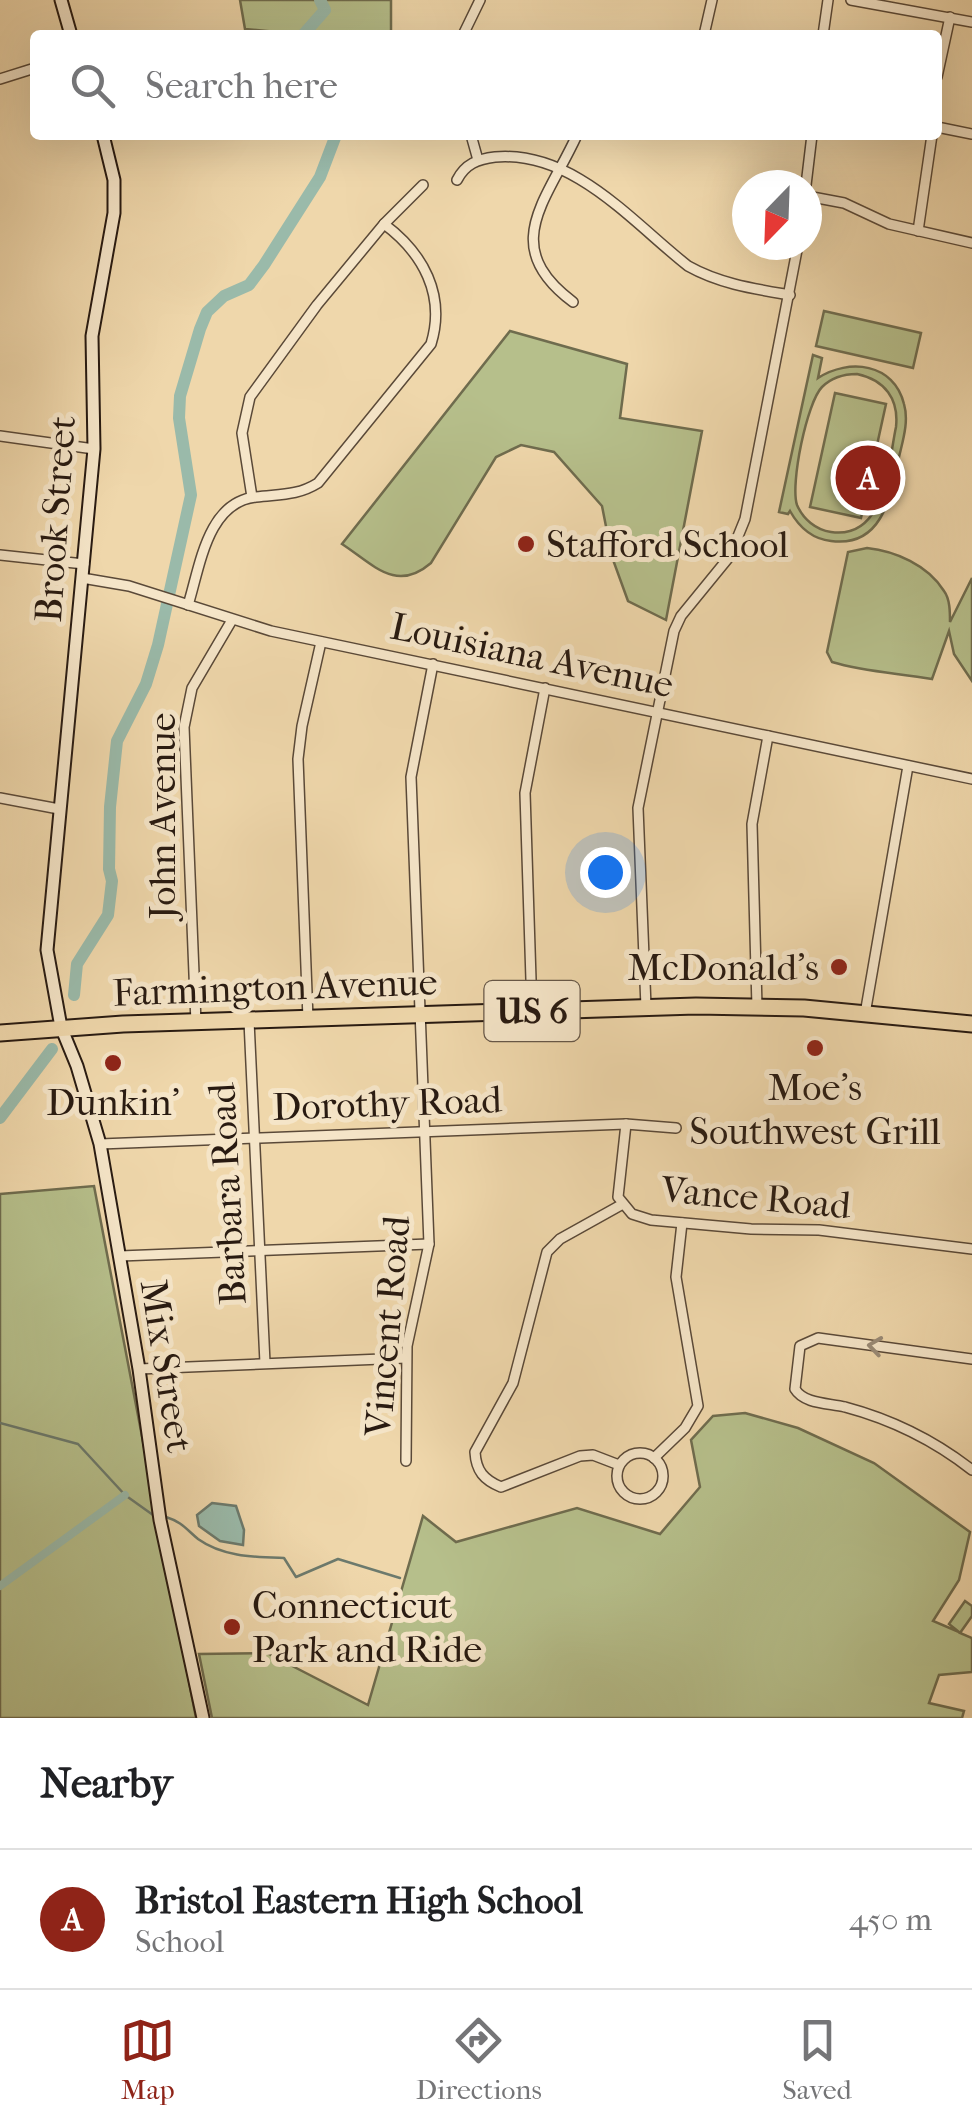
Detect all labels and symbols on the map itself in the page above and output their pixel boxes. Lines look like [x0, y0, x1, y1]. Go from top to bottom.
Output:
north arrow [732, 170, 822, 260]
street label: Brook Street [26, 414, 85, 624]
pin: A [836, 440, 900, 516]
place label: Stafford School [546, 522, 789, 567]
marker: Stafford School [515, 533, 537, 555]
street label: Louisiana Avenue [386, 604, 677, 707]
street label: John Avenue [140, 713, 185, 922]
your location [580, 847, 631, 898]
place label: McDonald's [628, 945, 819, 990]
marker: McDonald's [828, 956, 850, 978]
street label: Farmington Avenue [112, 959, 438, 1016]
road number: US 6 [484, 981, 580, 1041]
marker: Moe's Southwest Grill [804, 1037, 826, 1059]
marker: Dunkin' [102, 1052, 124, 1074]
place label: Moe's Southwest Grill [689, 1065, 941, 1154]
street label: Dorothy Road [272, 1077, 503, 1130]
place label: Dunkin' [46, 1080, 180, 1125]
street label: Barbara Road [199, 1081, 256, 1306]
street label: Vance Road [658, 1167, 853, 1228]
street label: Vincent Road [355, 1214, 420, 1439]
street label: Mix Street [131, 1277, 202, 1456]
one-way arrow [867, 1336, 884, 1357]
place label: Connecticut Park and Ride [252, 1583, 482, 1672]
marker: Connecticut Park and Ride [221, 1616, 243, 1638]

